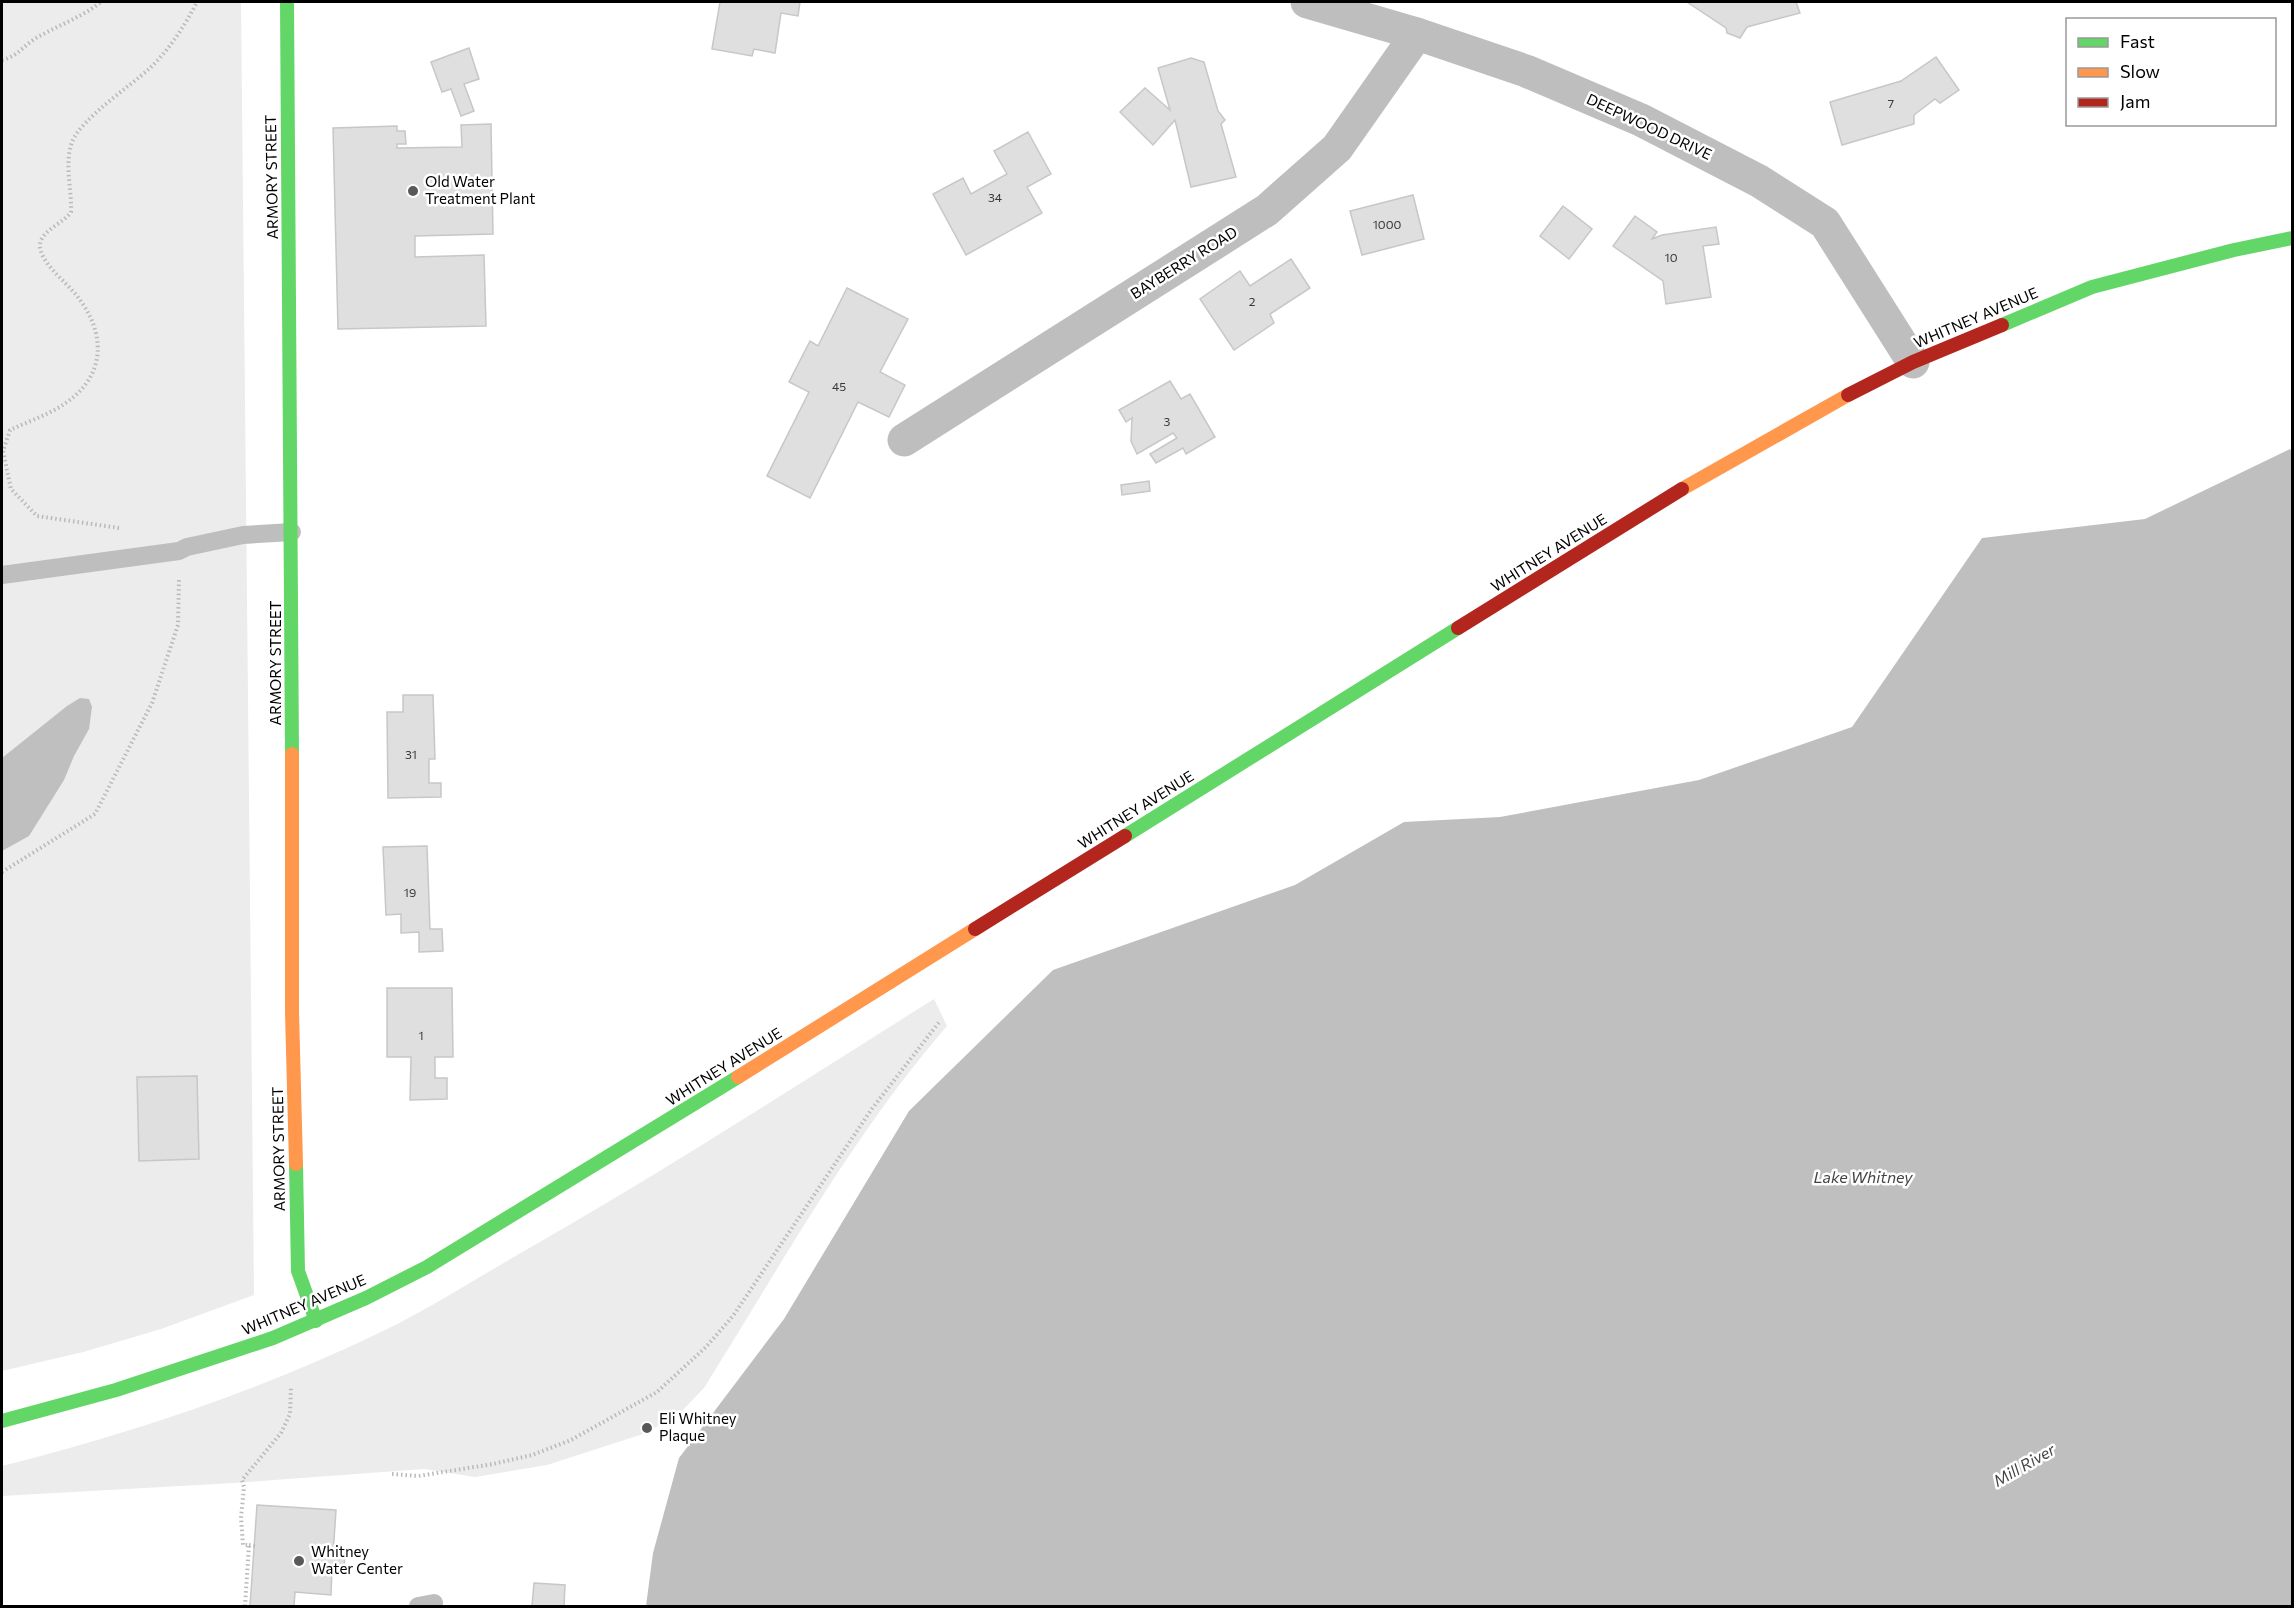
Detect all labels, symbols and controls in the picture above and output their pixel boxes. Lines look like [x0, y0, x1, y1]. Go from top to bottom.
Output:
legend [2066, 18, 2276, 126]
text: Fast [2120, 30, 2155, 52]
text: Slow [2120, 60, 2160, 82]
street label: DEEPWOOD DRIVE [1584, 89, 1715, 163]
text: Jam [2120, 90, 2150, 112]
house number: 7 [1888, 96, 1894, 110]
street label: ARMORY STREET [261, 114, 281, 240]
place label: Old Water Treatment Plant [425, 172, 535, 207]
marker: Old Water Treatment Plant [406, 184, 420, 198]
house number: 34 [988, 190, 1002, 204]
house number: 1000 [1373, 217, 1401, 231]
street label: BAYBERRY ROAD [1127, 222, 1240, 302]
house number: 10 [1665, 250, 1678, 264]
street label: WHITNEY AVENUE [1911, 283, 2040, 351]
house number: 2 [1249, 294, 1256, 308]
house number: 45 [832, 379, 846, 393]
house number: 3 [1164, 414, 1171, 428]
street label: WHITNEY AVENUE [1487, 509, 1610, 595]
street label: ARMORY STREET [266, 600, 284, 725]
house number: 31 [405, 747, 417, 761]
street label: WHITNEY AVENUE [1074, 766, 1197, 852]
house number: 19 [404, 885, 416, 899]
street label: WHITNEY AVENUE [662, 1023, 785, 1109]
house number: 1 [418, 1028, 424, 1042]
street label: ARMORY STREET [268, 1086, 288, 1212]
water label: Lake Whitney [1813, 1167, 1913, 1186]
street label: WHITNEY AVENUE [239, 1270, 368, 1338]
place label: Eli Whitney Plaque [659, 1409, 737, 1444]
marker: Eli Whitney Plaque [640, 1421, 654, 1435]
water label: Mill River [1989, 1439, 2059, 1490]
place label: Whitney Water Center [311, 1542, 403, 1577]
marker: Whitney Water Center [292, 1554, 306, 1568]

